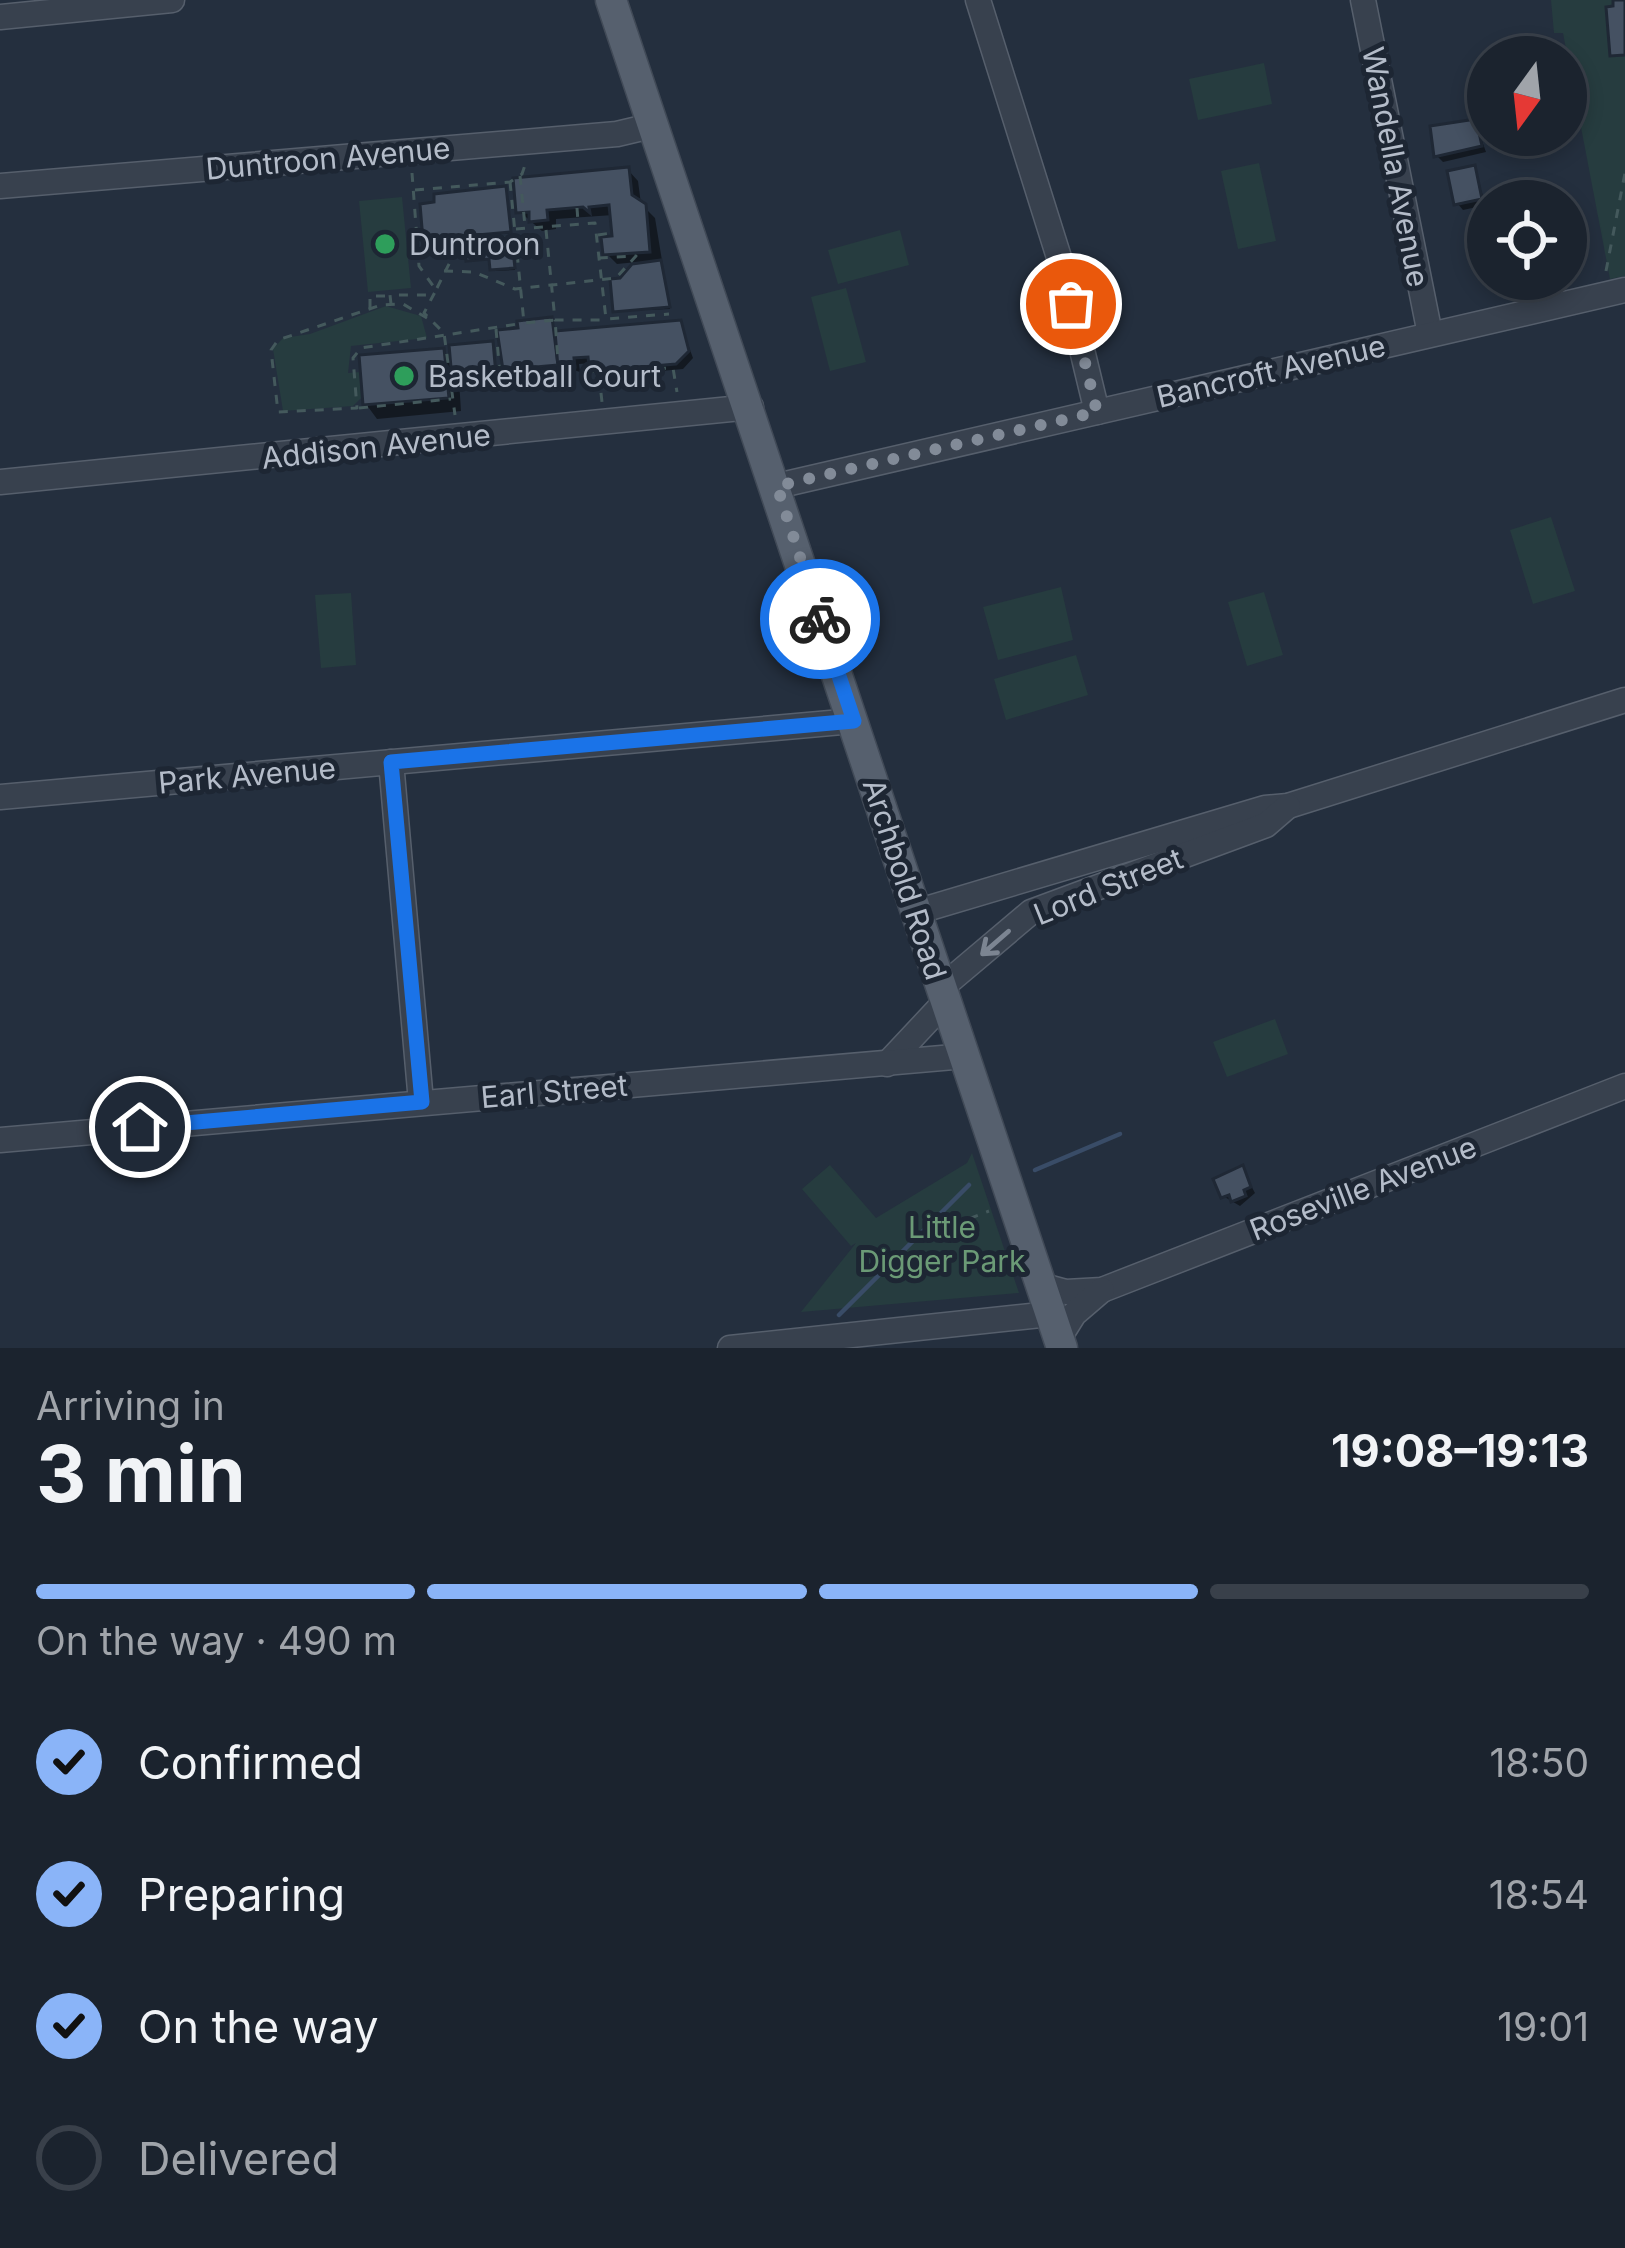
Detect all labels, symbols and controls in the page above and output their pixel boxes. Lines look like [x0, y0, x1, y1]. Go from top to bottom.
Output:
north arrow [1467, 36, 1587, 156]
map controls [1467, 36, 1587, 300]
street label: Wandella Avenue [1355, 44, 1437, 290]
street label: Duntroon Avenue [204, 129, 452, 187]
button: locate [1467, 180, 1587, 300]
place label: Duntroon [409, 226, 540, 262]
marker: Duntroon [372, 231, 398, 257]
pin [1020, 253, 1122, 355]
icon: bag [1038, 271, 1104, 337]
street label: Bancroft Avenue [1153, 327, 1389, 415]
place label: Basketball Court [428, 358, 661, 394]
marker: Basketball Court [391, 363, 417, 389]
street label: Addison Avenue [260, 416, 492, 476]
courier [760, 559, 880, 679]
icon: bike [787, 586, 853, 652]
street label: Park Avenue [157, 749, 337, 801]
street label: Archbold Road [856, 774, 954, 984]
street label: Lord Street [1028, 840, 1188, 932]
one-way arrow [980, 929, 1011, 957]
street label: Earl Street [479, 1067, 629, 1115]
pin [89, 1076, 191, 1178]
icon: home [107, 1094, 173, 1160]
street label: Roseville Avenue [1245, 1128, 1481, 1248]
park label: Little Digger Park [858, 1209, 1026, 1279]
text: Arriving in [36, 1382, 225, 1429]
text: 19:08–19:13 [1331, 1423, 1589, 1478]
text: 3 min [36, 1426, 246, 1521]
text: On the way · 490 m [36, 1617, 397, 1664]
icon: check [36, 1729, 102, 1795]
text: Confirmed [138, 1735, 363, 1790]
text: 18:50 [1489, 1739, 1589, 1786]
icon: check [36, 1861, 102, 1927]
text: Preparing [138, 1867, 345, 1922]
text: 18:54 [1489, 1871, 1589, 1918]
icon: check [36, 1993, 102, 2059]
text: On the way [138, 1999, 379, 2054]
text: 19:01 [1497, 2003, 1589, 2050]
text: Delivered [138, 2131, 339, 2186]

